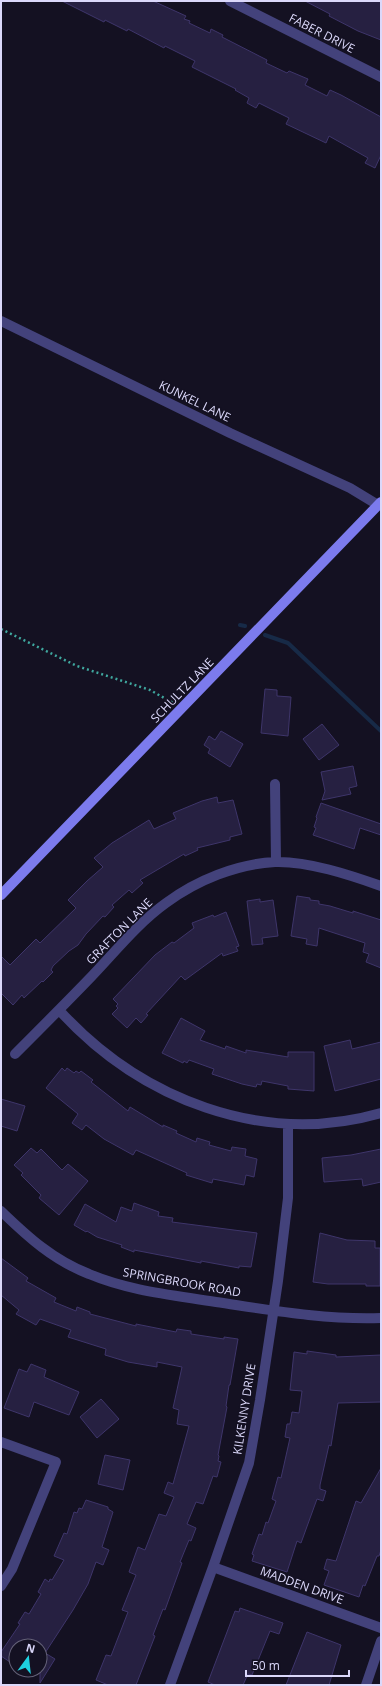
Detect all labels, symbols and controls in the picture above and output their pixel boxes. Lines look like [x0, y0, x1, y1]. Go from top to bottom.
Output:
street label: FABER DRIVE [286, 9, 358, 57]
street label: KUNKEL LANE [156, 376, 234, 426]
street label: SCHULTZ LANE [147, 654, 217, 726]
street label: GRAFTON LANE [82, 894, 156, 968]
street label: SPRINGBROOK ROAD [122, 1263, 242, 1301]
street label: KILKENNY DRIVE [228, 1362, 260, 1456]
street label: MADDEN DRIVE [258, 1562, 346, 1608]
north arrow [8, 1638, 48, 1678]
text: N [24, 1639, 37, 1656]
scale bar [246, 1652, 349, 1678]
text: 50 m [252, 1657, 280, 1674]

